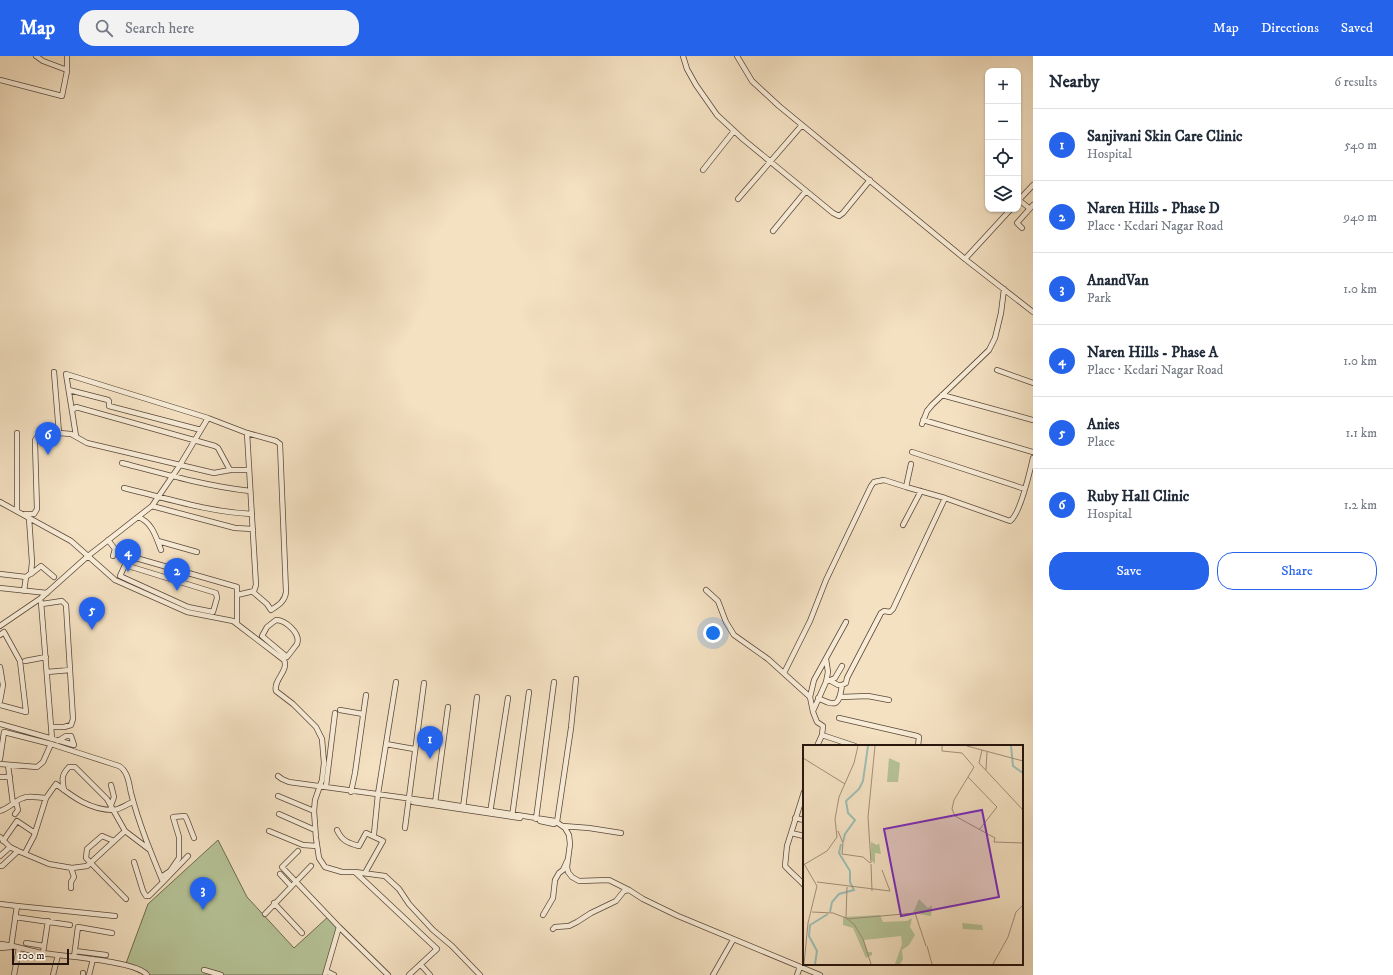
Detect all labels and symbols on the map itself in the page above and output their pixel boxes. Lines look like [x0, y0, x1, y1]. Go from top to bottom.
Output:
pin: 6 [35, 422, 61, 455]
pin: 4 [115, 539, 141, 572]
pin: 2 [164, 558, 190, 591]
pin: 5 [79, 597, 105, 630]
your location [703, 623, 723, 643]
pin: 1 [417, 726, 443, 759]
inset map [803, 745, 1023, 965]
pin: 3 [190, 877, 216, 910]
scale bar [12, 947, 69, 966]

